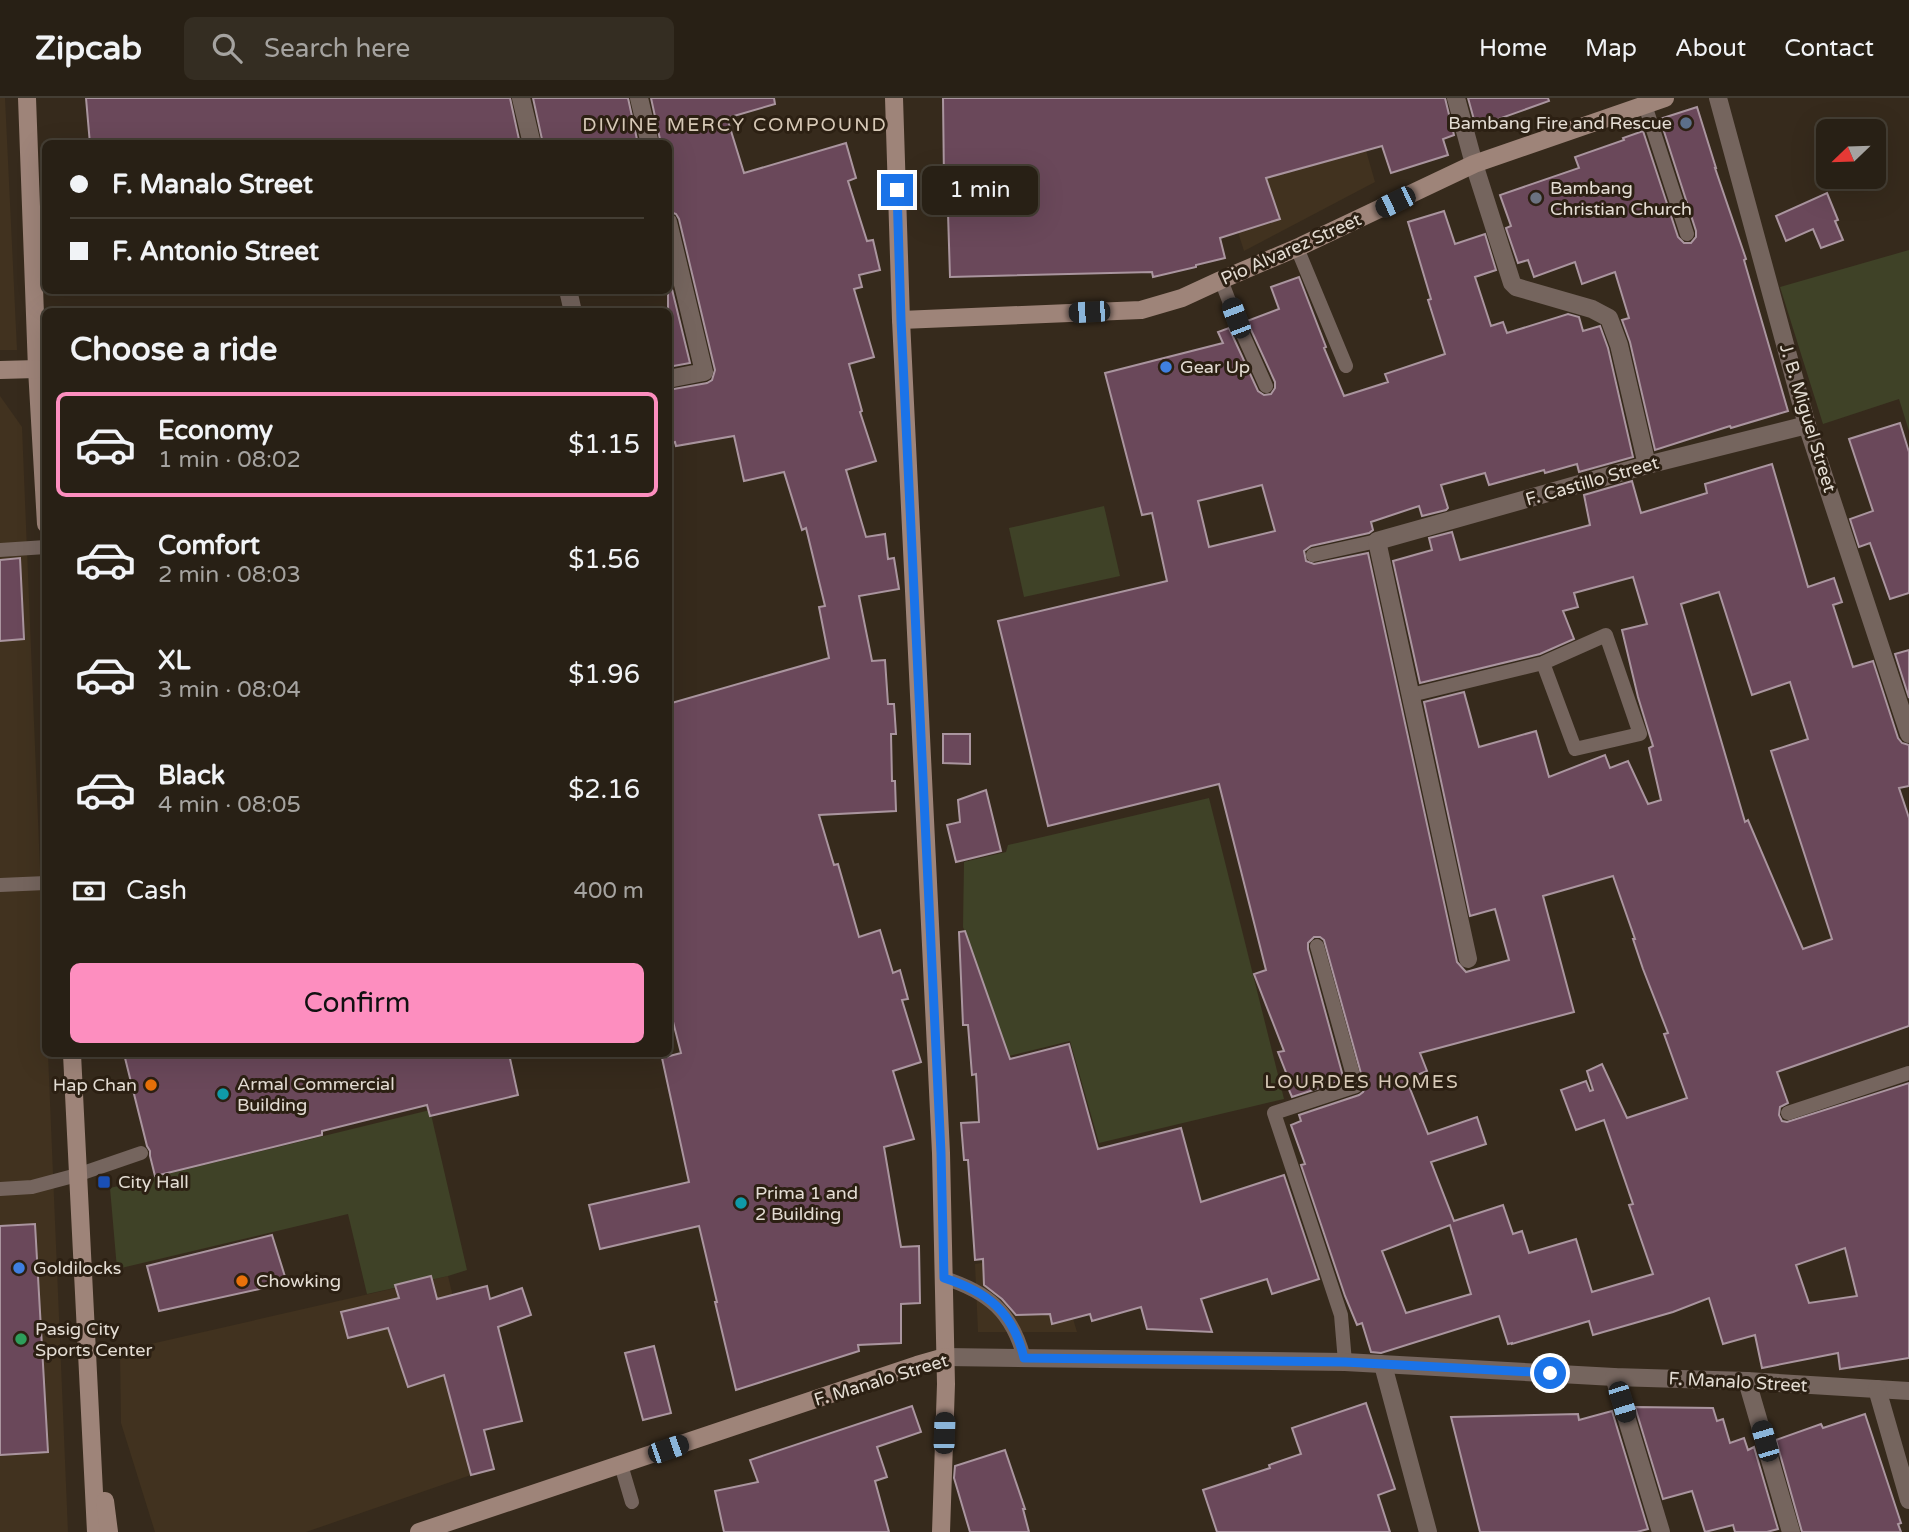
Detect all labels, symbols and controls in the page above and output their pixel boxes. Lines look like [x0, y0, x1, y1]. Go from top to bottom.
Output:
search box [184, 17, 674, 80]
text: Zipcab [35, 29, 142, 68]
icon: search [208, 29, 246, 67]
text: Search here [264, 33, 410, 64]
text: Home [1479, 34, 1547, 63]
text: Map [1585, 34, 1637, 63]
text: About [1675, 34, 1746, 63]
text: Contact [1784, 34, 1874, 63]
place label: Bambang Fire and Rescue [1448, 112, 1672, 134]
district label: DIVINE MERCY COMPOUND [582, 114, 888, 136]
marker: Bambang Fire and Rescue [1678, 115, 1694, 131]
north arrow [1816, 119, 1886, 189]
map controls [1816, 119, 1886, 189]
callout: 1 min [922, 166, 1037, 214]
text: F. Manalo Street [112, 169, 313, 200]
route end [881, 174, 913, 206]
text: 1 min [949, 176, 1011, 204]
place label: Bambang Christian Church [1550, 177, 1692, 220]
car [1372, 183, 1419, 221]
marker: Bambang Christian Church [1528, 190, 1544, 206]
street label: Pio Alvarez Street [1217, 208, 1365, 290]
text: F. Antonio Street [112, 236, 319, 267]
car [1219, 295, 1254, 341]
car [1068, 300, 1111, 324]
text: Choose a ride [70, 331, 277, 369]
street label: J. B. Miguel Street [1775, 341, 1841, 495]
place label: Gear Up [1180, 356, 1250, 378]
marker: Gear Up [1158, 359, 1174, 375]
icon: car [74, 413, 137, 476]
text: Economy [158, 415, 273, 446]
text: $1.15 [568, 429, 640, 460]
text: 1 min · 08:02 [158, 446, 301, 474]
street label: F. Castillo Street [1523, 451, 1661, 511]
icon: car [74, 528, 137, 591]
text: Comfort [158, 530, 260, 561]
text: $1.56 [568, 544, 640, 575]
text: 2 min · 08:03 [158, 561, 301, 589]
icon: car [74, 643, 137, 706]
text: XL [158, 645, 190, 676]
text: $1.96 [568, 659, 640, 690]
text: 3 min · 08:04 [158, 676, 301, 704]
icon: car [74, 758, 137, 821]
text: Black [158, 760, 225, 791]
text: $2.16 [568, 774, 640, 805]
text: 4 min · 08:05 [158, 791, 301, 819]
icon: cash [70, 872, 108, 910]
text: Cash [126, 875, 187, 906]
text: 400 m [574, 877, 644, 905]
button: Confirm [70, 963, 644, 1043]
district label: LOURDES HOMES [1264, 1071, 1460, 1093]
place label: Armal Commercial Building [237, 1073, 395, 1116]
place label: Hap Chan [53, 1074, 137, 1096]
marker: Hap Chan [143, 1077, 159, 1093]
marker: Armal Commercial Building [215, 1086, 231, 1102]
place label: City Hall [118, 1171, 189, 1193]
marker: City Hall [96, 1174, 112, 1190]
place label: Prima 1 and 2 Building [755, 1182, 858, 1225]
marker: Prima 1 and 2 Building [733, 1195, 749, 1211]
place label: Goldilocks [33, 1257, 121, 1279]
marker: Goldilocks [11, 1260, 27, 1276]
place label: Chowking [256, 1270, 341, 1292]
marker: Chowking [234, 1273, 250, 1289]
place label: Pasig City Sports Center [35, 1318, 152, 1361]
marker: Pasig City Sports Center [13, 1331, 29, 1347]
street label: F. Manalo Street [811, 1349, 951, 1411]
route start [1534, 1357, 1566, 1389]
street label: F. Manalo Street [1668, 1367, 1808, 1397]
car [1606, 1379, 1639, 1425]
car [933, 1412, 956, 1454]
car [1750, 1418, 1781, 1464]
car [645, 1432, 692, 1466]

